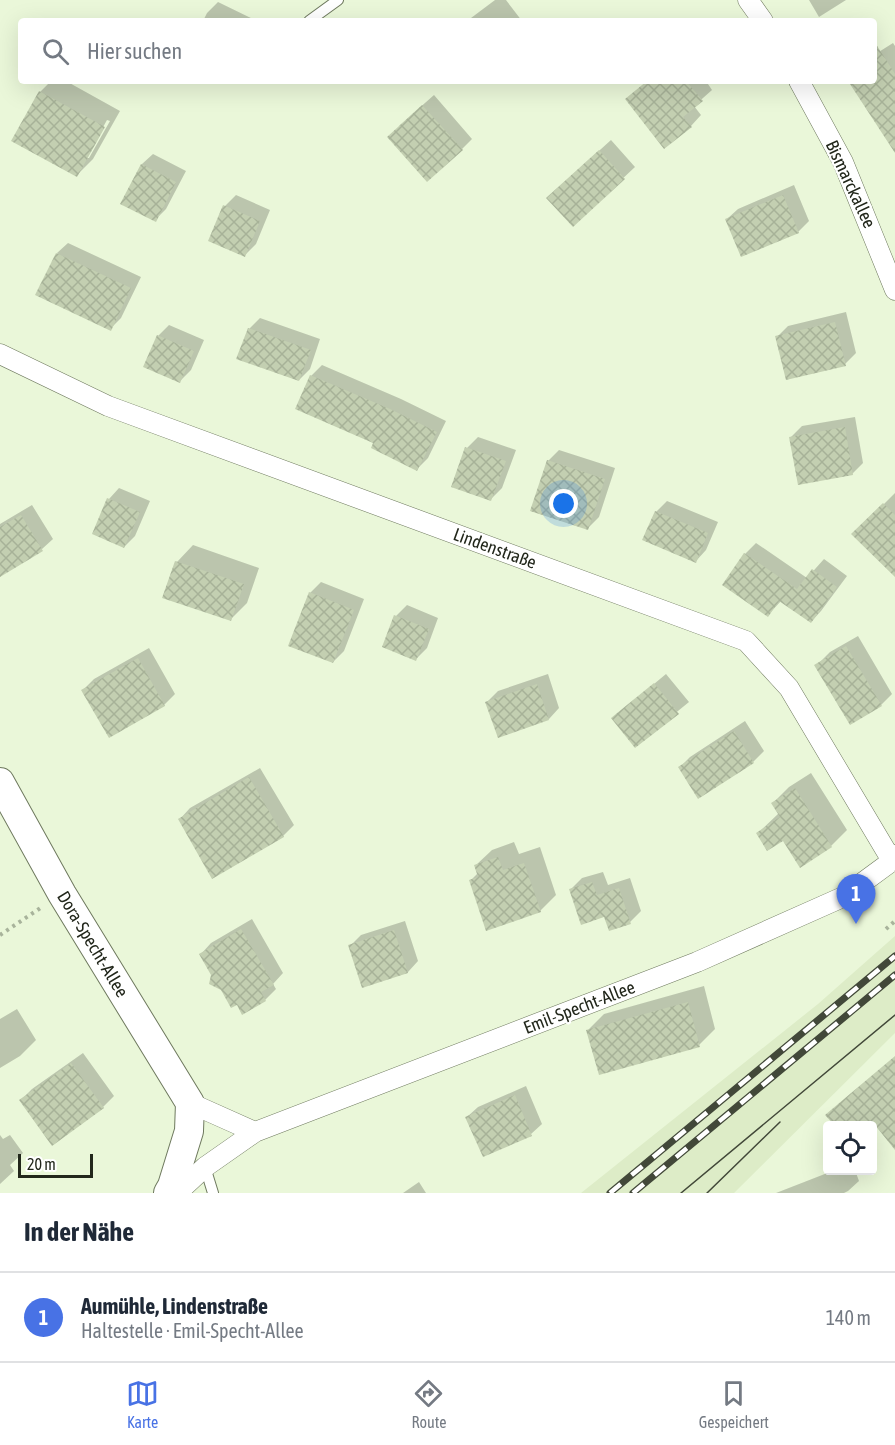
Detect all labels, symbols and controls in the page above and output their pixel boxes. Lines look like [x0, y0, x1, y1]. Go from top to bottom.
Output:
search box [18, 18, 877, 84]
icon: search [39, 35, 72, 68]
text: Hier suchen [87, 38, 182, 64]
street label: Bismarckallee [822, 137, 880, 231]
your location [549, 489, 578, 518]
street label: Lindenstraße [451, 523, 539, 573]
pin: 1 [836, 874, 876, 924]
street label: Dora-Specht-Allee [53, 887, 133, 1001]
street label: Emil-Specht-Allee [520, 976, 638, 1038]
map controls [823, 1121, 877, 1175]
button: locate [823, 1121, 877, 1175]
scale bar [18, 1151, 93, 1178]
text: 20 m [27, 1155, 56, 1173]
text: In der Nähe [24, 1217, 134, 1247]
text: Aumühle, Lindenstraße [81, 1293, 268, 1319]
text: 1 [39, 1306, 48, 1329]
text: 140 m [826, 1306, 871, 1329]
text: Haltestelle · Emil-Specht-Allee [81, 1319, 304, 1342]
tab: Karte [126, 1377, 159, 1431]
tab: Route [411, 1377, 446, 1431]
tab: Gespeichert [699, 1377, 769, 1431]

